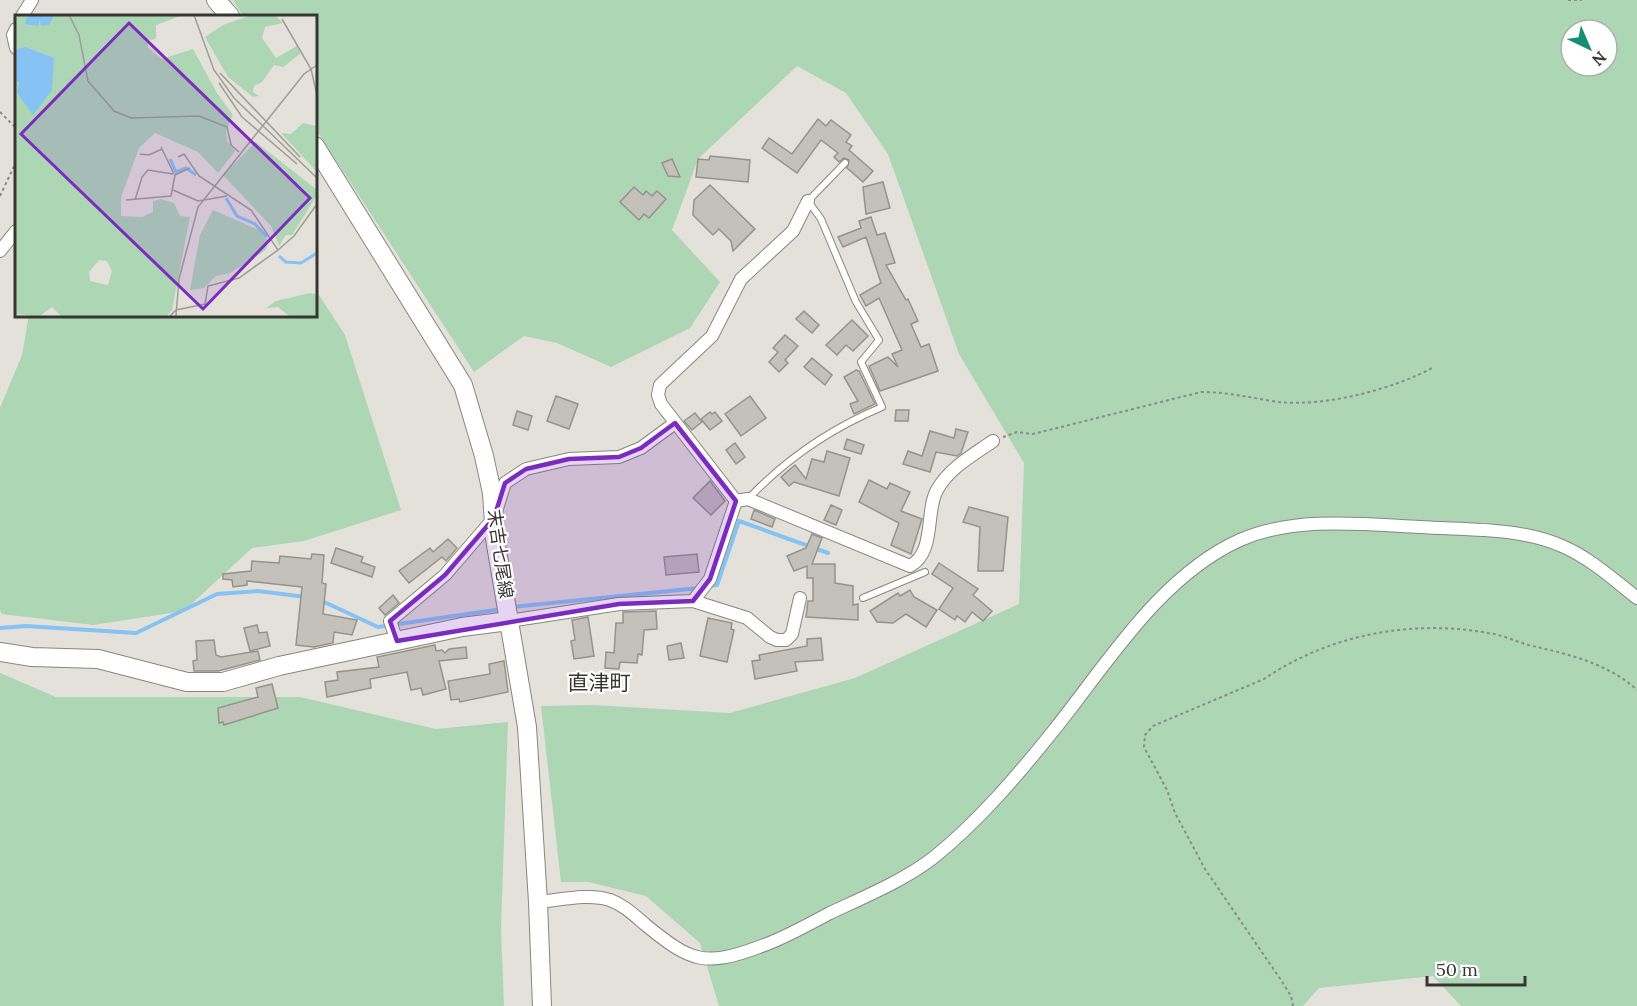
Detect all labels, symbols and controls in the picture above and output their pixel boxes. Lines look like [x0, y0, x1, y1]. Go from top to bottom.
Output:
inset map [15, 15, 316, 316]
north arrow [1559, 18, 1619, 78]
text: N [1588, 47, 1611, 70]
street label: 末吉七尾線 [483, 508, 518, 600]
district label: 直津町 [568, 669, 631, 696]
scale bar [1427, 949, 1524, 987]
text: 50 m [1436, 958, 1478, 981]

